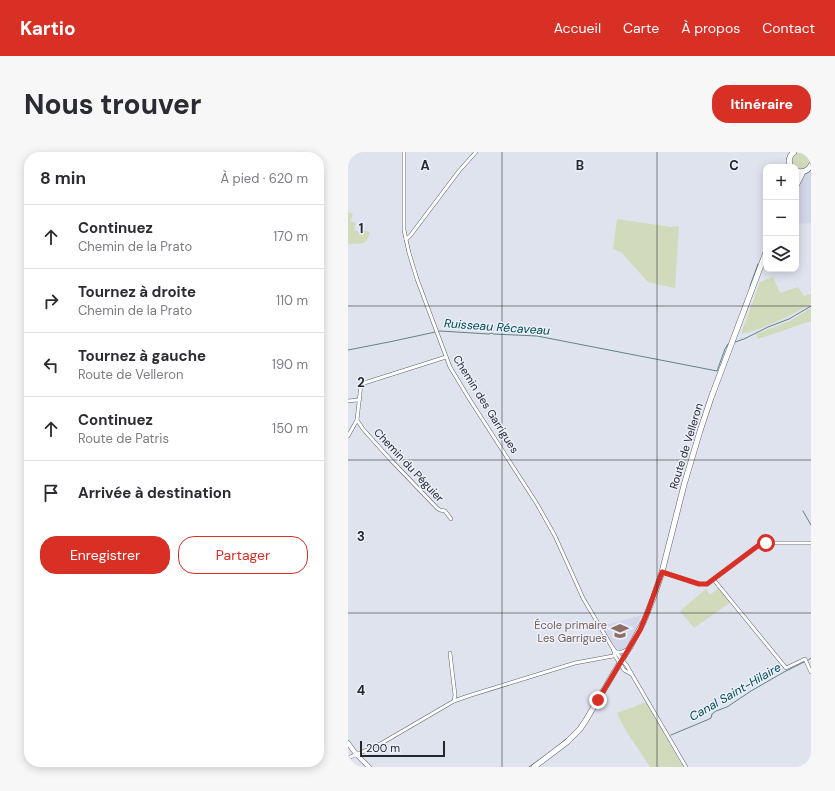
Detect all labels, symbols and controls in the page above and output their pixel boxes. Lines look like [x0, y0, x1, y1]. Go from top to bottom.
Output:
text: Kartio [20, 16, 76, 41]
text: Accueil [554, 19, 601, 37]
text: Carte [623, 19, 659, 37]
text: À propos [681, 19, 740, 37]
text: Contact [762, 19, 815, 37]
button: Itinéraire [712, 85, 811, 123]
text: Nous trouver [24, 86, 201, 123]
text: A [420, 157, 430, 174]
text: B [576, 157, 584, 174]
text: C [729, 157, 739, 174]
map controls [763, 164, 799, 272]
button: + [763, 164, 799, 200]
text: 8 min [40, 167, 86, 189]
text: À pied · 620 m [221, 170, 308, 187]
button: − [763, 200, 799, 236]
text: Continuez [78, 218, 153, 238]
text: 1 [359, 220, 363, 237]
icon: ahead [40, 226, 62, 248]
text: 170 m [273, 228, 308, 245]
button: layers [763, 236, 799, 272]
text: Chemin de la Prato [78, 238, 192, 255]
text: Tournez à droite [78, 282, 196, 302]
icon: right [40, 290, 62, 312]
text: 110 m [276, 292, 308, 309]
text: Chemin de la Prato [78, 302, 192, 319]
water label: Ruisseau Récaveau [443, 315, 551, 339]
text: Tournez à gauche [78, 346, 206, 366]
street label: Chemin des Garrigues [450, 352, 522, 456]
icon: left [40, 354, 62, 376]
text: 190 m [272, 356, 308, 373]
text: Route de Velleron [78, 366, 183, 383]
text: 2 [357, 374, 365, 391]
street label: Route de Velleron [666, 401, 706, 491]
text: Continuez [78, 410, 153, 430]
icon: ahead [40, 418, 62, 440]
text: 150 m [272, 420, 308, 437]
street label: Chemin du Péguier [371, 425, 447, 505]
text: Route de Patris [78, 430, 169, 447]
icon: arrive [40, 482, 62, 504]
text: Arrivée à destination [78, 483, 231, 503]
text: 3 [357, 528, 365, 545]
route start [757, 534, 775, 552]
button: Enregistrer [40, 536, 170, 574]
button: Partager [178, 536, 308, 574]
place label: École primaire Les Garrigues [534, 618, 607, 645]
school or university icon: École primaire Les Garrigues [610, 621, 630, 641]
water label: Canal Saint-Hilaire [686, 659, 784, 725]
text: 4 [357, 682, 365, 699]
route end [589, 691, 607, 709]
scale bar [360, 739, 445, 758]
text: 200 m [366, 741, 400, 755]

